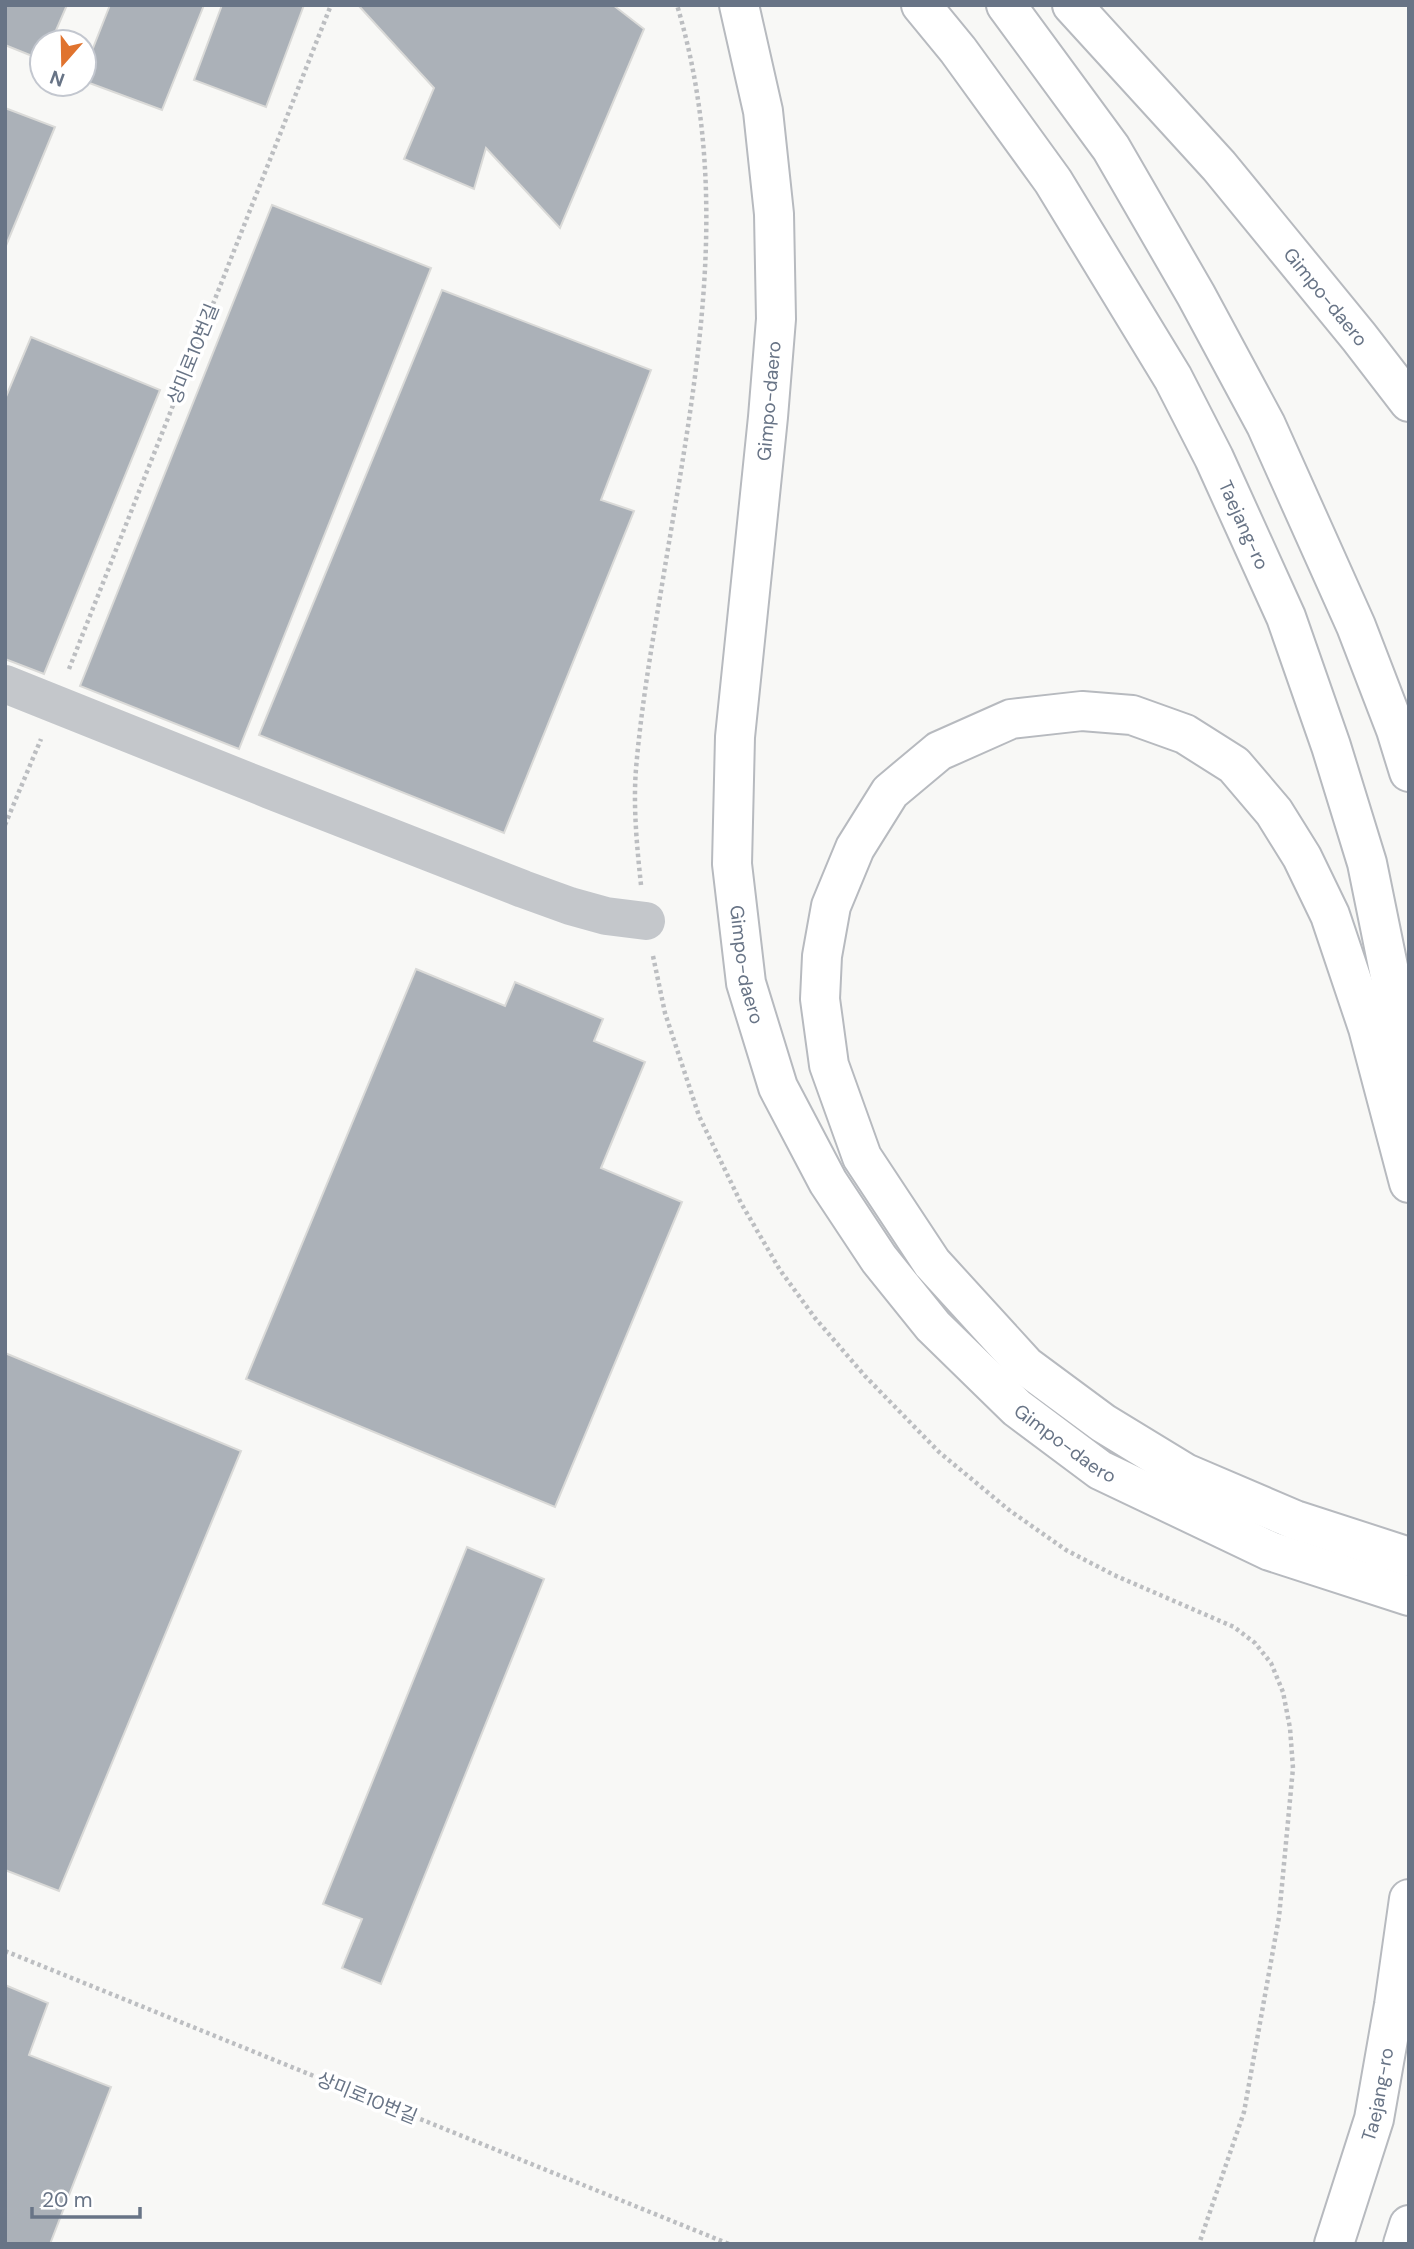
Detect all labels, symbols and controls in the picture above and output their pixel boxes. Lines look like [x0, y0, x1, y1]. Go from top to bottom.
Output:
north arrow [28, 28, 98, 98]
text: N [47, 64, 68, 93]
street label: Gimpo-daero [1278, 242, 1374, 351]
street label: 상미로10번길 [161, 300, 225, 408]
street label: Gimpo-daero [751, 340, 787, 462]
street label: Taejang-ro [1213, 476, 1275, 573]
street label: Gimpo-daero [724, 904, 770, 1027]
street label: Gimpo-daero [1009, 1398, 1120, 1488]
street label: Taejang-ro [1355, 2046, 1399, 2145]
street label: 상미로10번길 [313, 2066, 421, 2130]
scale bar [32, 2176, 140, 2220]
text: 20 m [42, 2186, 93, 2214]

